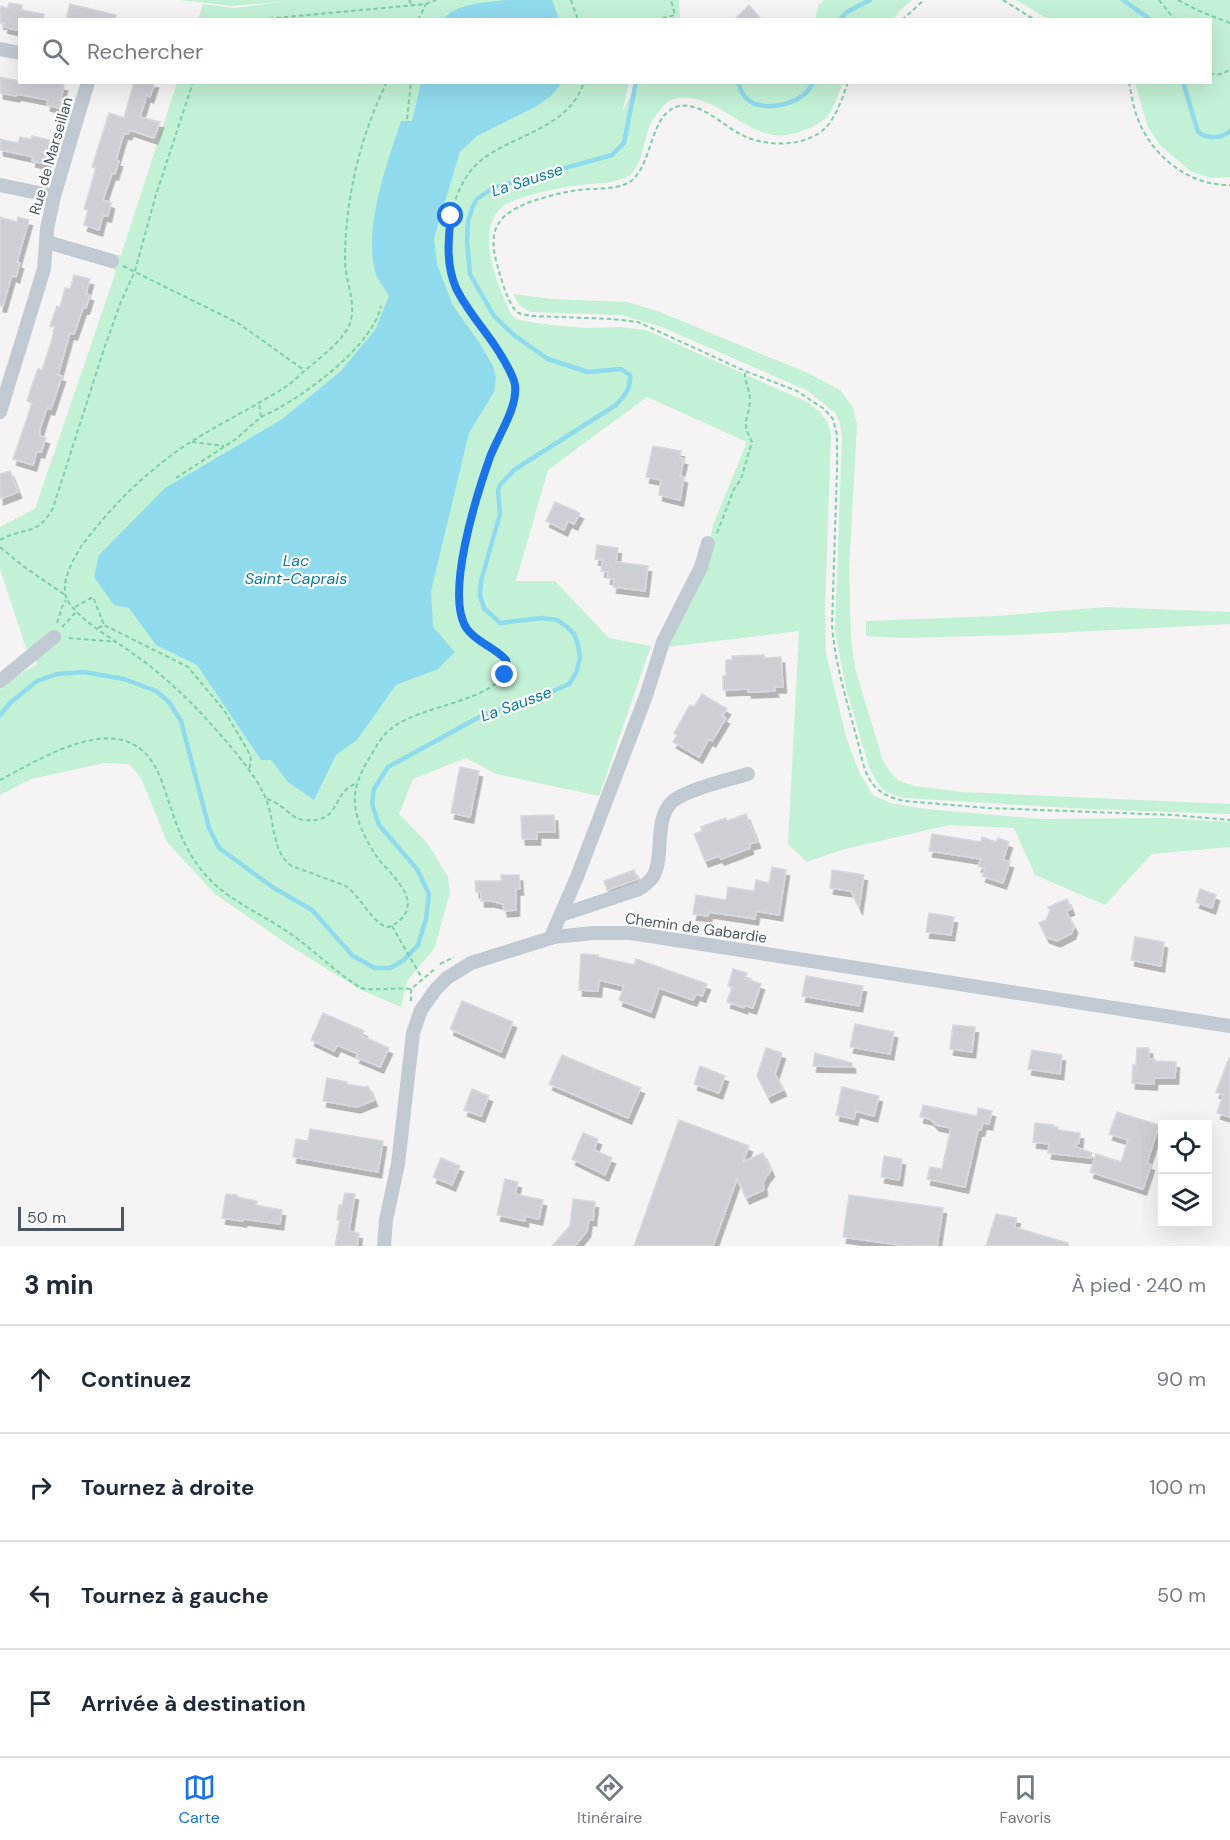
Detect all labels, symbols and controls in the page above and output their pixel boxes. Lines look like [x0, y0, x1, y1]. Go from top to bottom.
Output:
search box [18, 18, 1212, 84]
icon: search [39, 35, 72, 68]
text: Rechercher [87, 37, 203, 66]
street label: Rue de Marseillan [25, 95, 77, 217]
water label: La Sausse [489, 159, 565, 201]
route start [437, 202, 463, 228]
water label: Lac Saint-Caprais [245, 550, 347, 589]
route end [491, 661, 517, 687]
water label: La Sausse [478, 681, 554, 727]
street label: Chemin de Gabardie [624, 908, 768, 948]
map controls [1158, 1120, 1212, 1228]
button: locate [1158, 1120, 1212, 1174]
button: layers [1158, 1174, 1212, 1228]
scale bar [18, 1204, 124, 1232]
text: 50 m [27, 1207, 66, 1228]
text: 3 min [24, 1268, 93, 1302]
text: À pied · 240 m [1071, 1272, 1206, 1298]
icon: ahead [24, 1363, 57, 1396]
text: Continuez [81, 1365, 191, 1394]
text: 90 m [1157, 1366, 1206, 1392]
icon: right [24, 1471, 57, 1504]
text: Tournez à droite [81, 1473, 254, 1502]
text: 100 m [1149, 1474, 1206, 1500]
icon: left [24, 1579, 57, 1612]
text: Tournez à gauche [81, 1581, 269, 1610]
text: 50 m [1157, 1582, 1206, 1608]
icon: arrive [24, 1687, 57, 1720]
text: Arrivée à destination [81, 1689, 306, 1718]
tab: Carte [179, 1771, 220, 1828]
tab: Itinéraire [577, 1771, 642, 1828]
tab: Favoris [1000, 1771, 1051, 1828]

